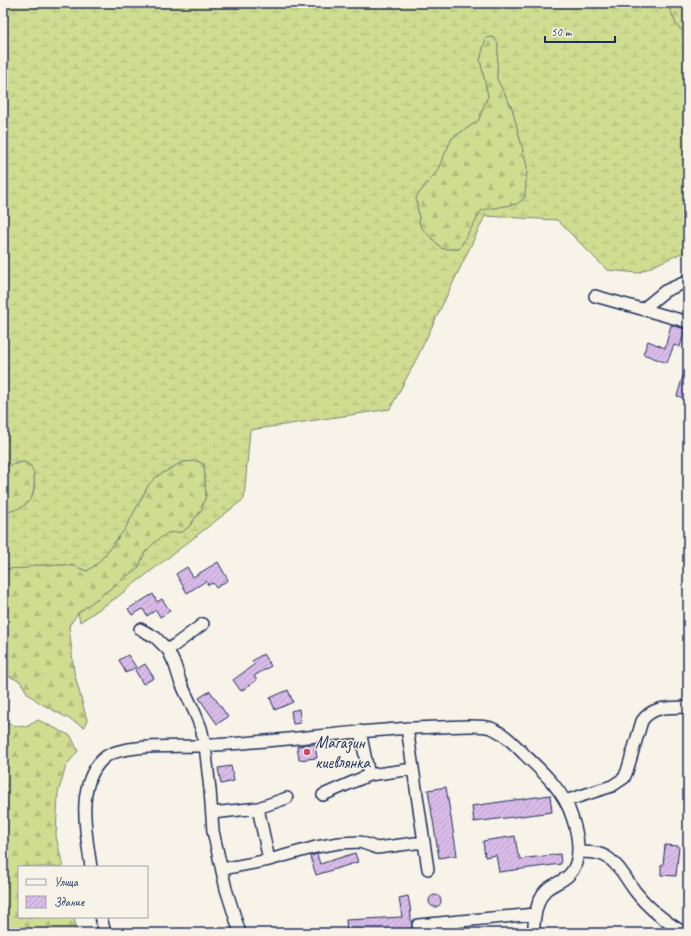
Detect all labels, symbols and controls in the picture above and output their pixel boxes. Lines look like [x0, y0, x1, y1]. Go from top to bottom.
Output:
scale bar [545, 18, 615, 44]
text: 50 m [551, 24, 573, 40]
place label: Магазин киевлянка [315, 732, 371, 773]
marker: Магазин киевлянка [302, 747, 312, 757]
legend [18, 866, 148, 918]
text: Улица [54, 874, 79, 890]
text: Здание [54, 894, 85, 910]

